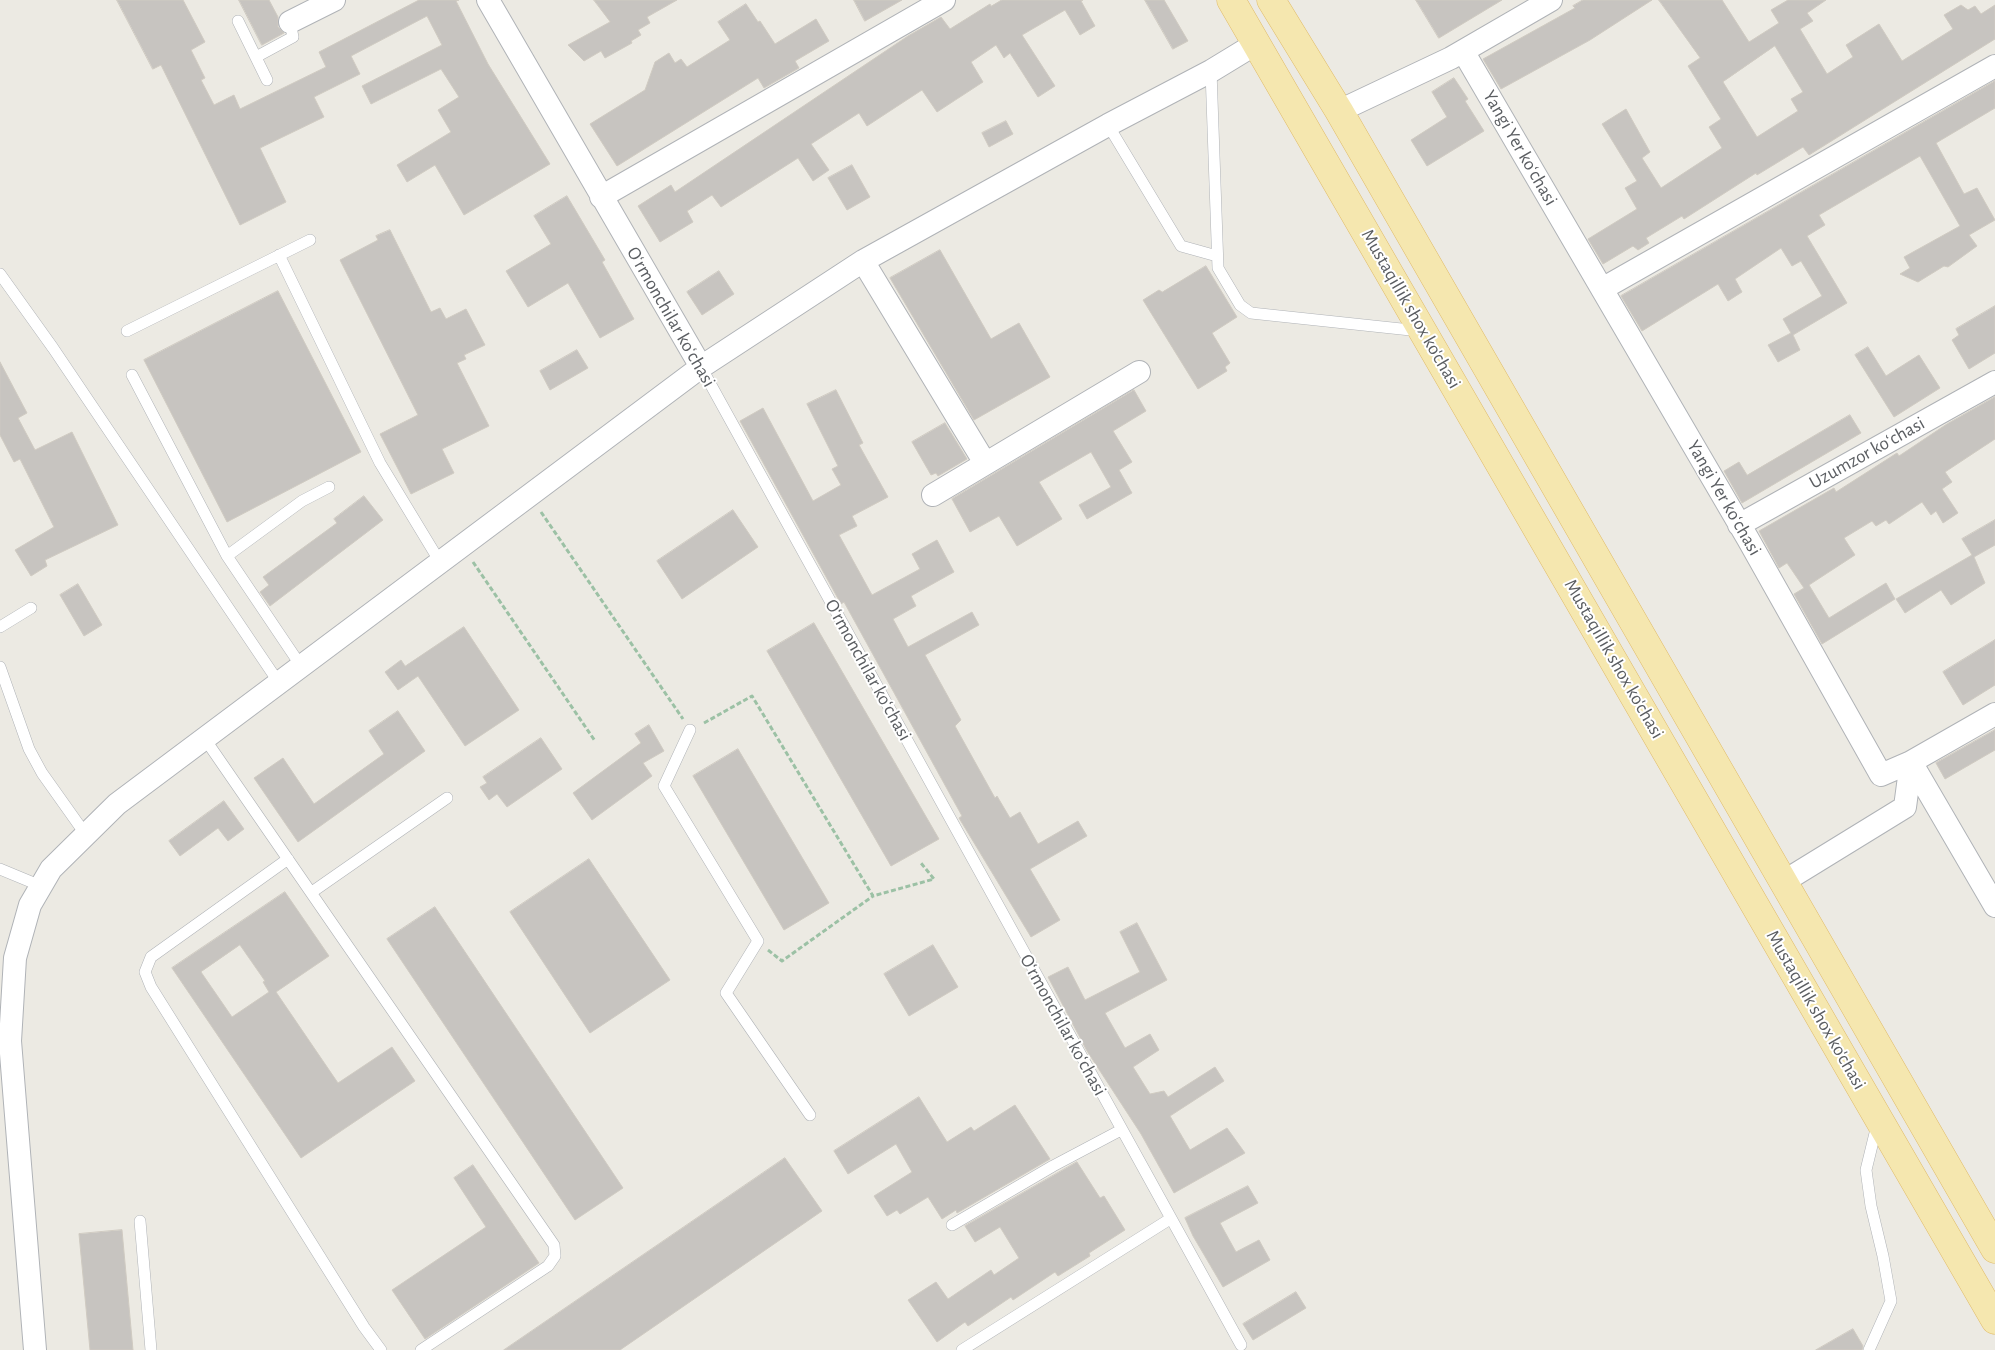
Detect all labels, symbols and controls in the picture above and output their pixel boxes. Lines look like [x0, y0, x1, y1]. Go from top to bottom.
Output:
street label: Yangi Yer koʻchasi [1478, 86, 1562, 210]
street label: Mustaqillik shox ko'chasi [1356, 225, 1466, 393]
street label: Oʻrmonchilar koʻchasi [622, 243, 720, 391]
street label: Uzumzor koʻchasi [1805, 412, 1929, 494]
street label: Yangi Yer koʻchasi [1682, 436, 1766, 560]
street label: Mustaqillik shox ko'chasi [1559, 575, 1669, 743]
street label: Oʻrmonchilar koʻchasi [820, 595, 916, 745]
street label: Mustaqillik shox ko'chasi [1761, 926, 1871, 1094]
street label: Oʻrmonchilar koʻchasi [1015, 950, 1111, 1100]

